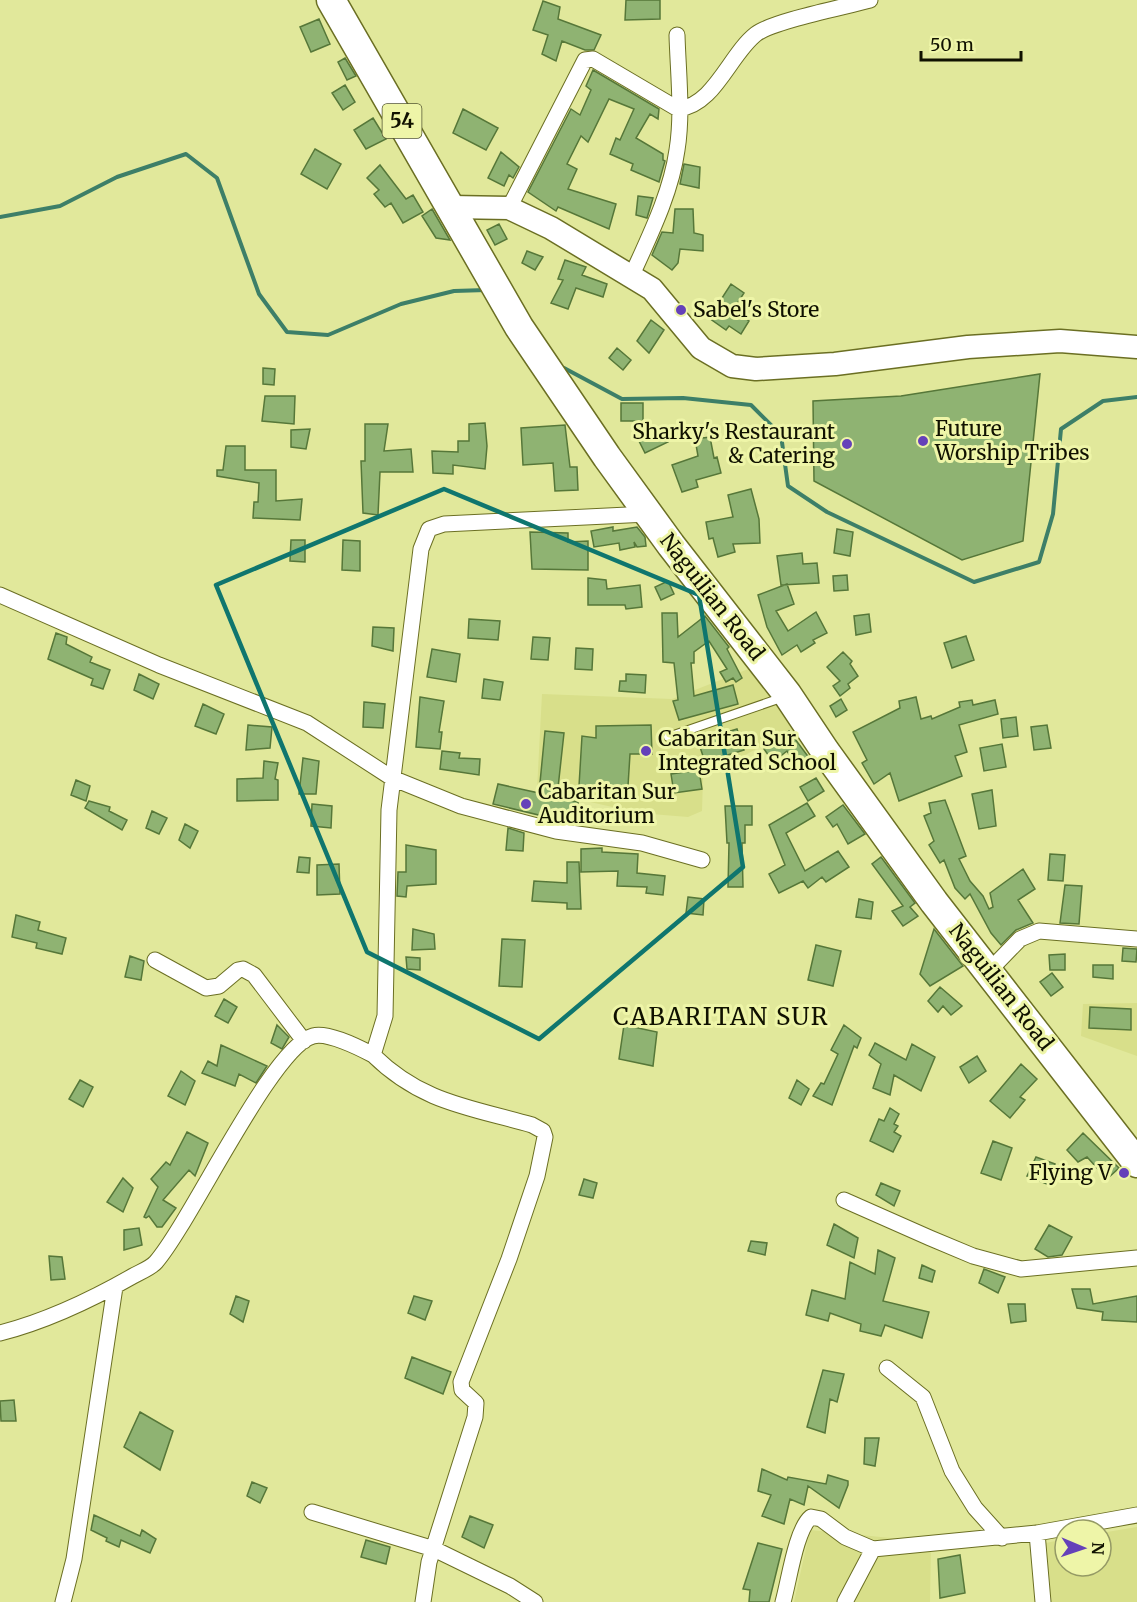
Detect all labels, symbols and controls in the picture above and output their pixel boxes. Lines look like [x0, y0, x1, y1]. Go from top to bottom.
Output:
scale bar [921, 24, 1022, 62]
text: 50 m [930, 33, 974, 56]
road number: 54 [382, 104, 422, 138]
place label: Sabel's Store [693, 296, 819, 323]
marker: Sabel's Store [674, 303, 688, 317]
place label: Future Worship Tribes [934, 415, 1090, 466]
place label: Sharky's Restaurant & Catering [632, 418, 835, 469]
marker: Future Worship Tribes [916, 434, 930, 448]
marker: Sharky's Restaurant & Catering [840, 437, 854, 451]
street label: Naguilian Road [654, 528, 771, 666]
place label: Cabaritan Sur Integrated School [658, 725, 837, 776]
marker: Cabaritan Sur Integrated School [639, 744, 653, 758]
place label: Cabaritan Sur Auditorium [537, 778, 676, 829]
marker: Cabaritan Sur Auditorium [519, 797, 533, 811]
street label: Naguilian Road [943, 918, 1060, 1056]
district label: CABARITAN SUR [613, 1001, 829, 1032]
place label: Flying V [1029, 1159, 1113, 1186]
marker: Flying V [1117, 1166, 1131, 1180]
north arrow [1053, 1518, 1113, 1578]
text: N [1088, 1542, 1108, 1556]

